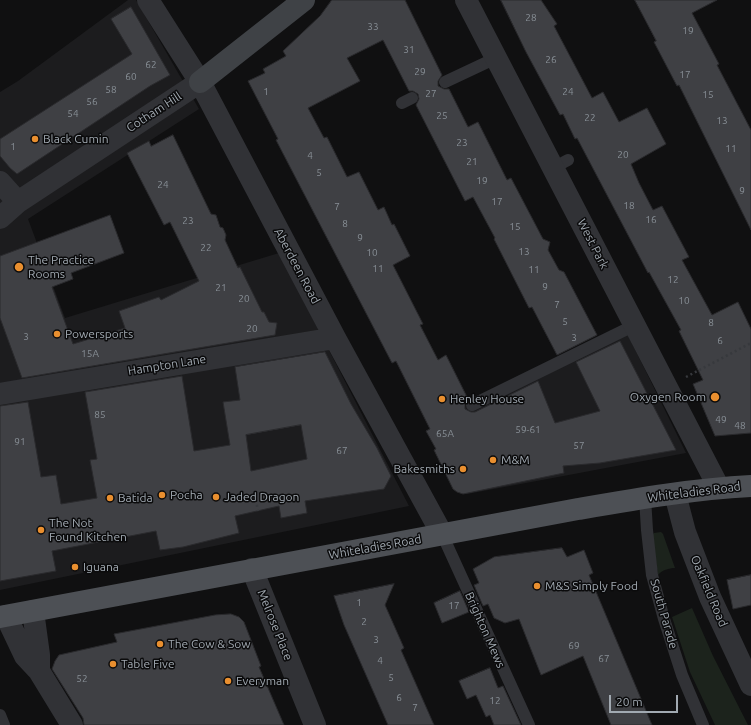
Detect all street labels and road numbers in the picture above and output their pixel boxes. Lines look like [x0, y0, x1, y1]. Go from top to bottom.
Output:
street label: Cotham Hill [124, 89, 184, 135]
street label: West Park [574, 217, 612, 271]
street label: Aberdeen Road [271, 226, 323, 306]
street label: Hampton Lane [127, 352, 207, 378]
street label: Whiteladies Road [647, 479, 741, 505]
street label: Whiteladies Road [328, 532, 422, 562]
street label: Oakfield Road [687, 553, 731, 629]
street label: South Parade [647, 577, 681, 651]
street label: Melrose Place [254, 588, 296, 662]
street label: Brighton Mews [462, 590, 508, 670]

